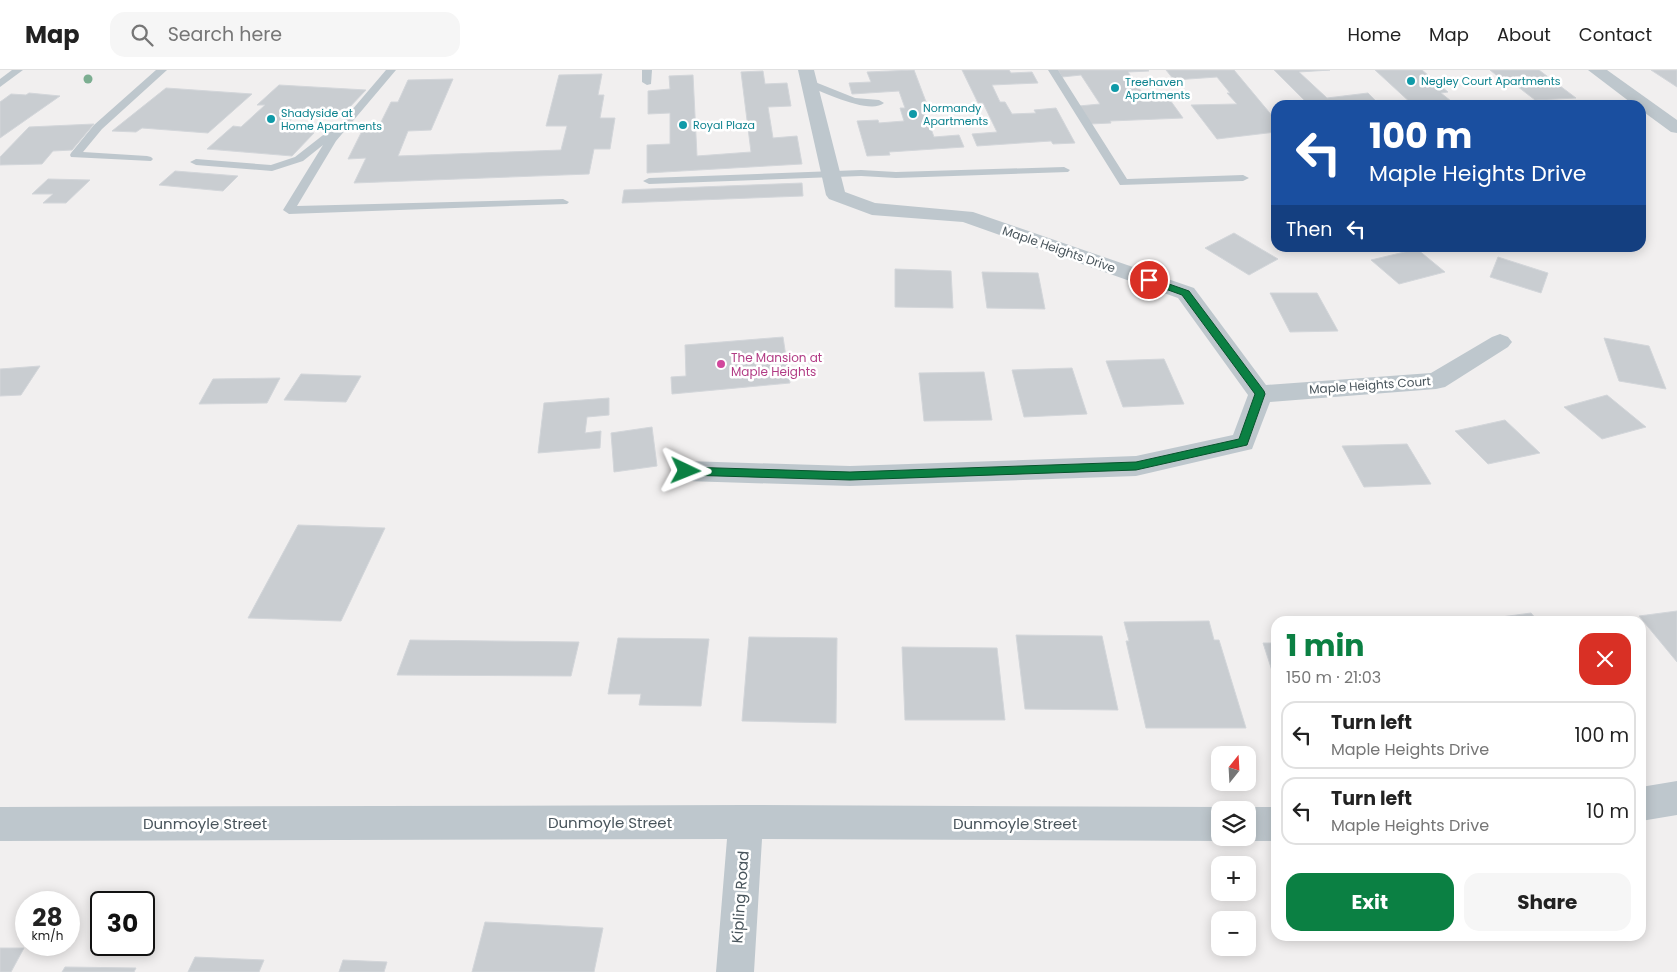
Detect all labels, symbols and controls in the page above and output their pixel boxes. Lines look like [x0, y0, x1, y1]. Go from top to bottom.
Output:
search box [110, 12, 460, 57]
text: Map [25, 18, 80, 51]
icon: search [128, 21, 156, 49]
text: Search here [168, 21, 282, 48]
text: Home [1347, 22, 1401, 47]
text: Map [1429, 22, 1469, 47]
text: About [1497, 22, 1551, 47]
text: Contact [1579, 22, 1652, 47]
place label: Negley Court Apartments [1421, 73, 1561, 89]
place label: Treehaven Apartments [1125, 74, 1191, 103]
marker: Negley Court Apartments [1405, 75, 1417, 87]
marker: Treehaven Apartments [1109, 82, 1121, 94]
place label: Normandy Apartments [923, 100, 989, 129]
place label: Shadyside at Home Apartments [281, 105, 382, 134]
marker: Normandy Apartments [907, 108, 919, 120]
text: 100 m [1369, 111, 1472, 160]
marker: Shadyside at Home Apartments [265, 113, 277, 125]
place label: Royal Plaza [693, 117, 755, 133]
marker: Royal Plaza [677, 119, 689, 131]
icon: left [1286, 120, 1351, 185]
text: Maple Heights Drive [1369, 158, 1586, 189]
icon: left [1342, 215, 1370, 243]
text: Then [1286, 216, 1332, 243]
street label: Maple Heights Drive [1000, 222, 1118, 276]
pin [1128, 259, 1170, 301]
icon: arrive [1135, 266, 1163, 294]
place label: The Mansion at Maple Heights [731, 349, 822, 380]
marker: The Mansion at Maple Heights [715, 358, 727, 370]
street label: Maple Heights Court [1309, 372, 1431, 398]
position arrow [659, 444, 711, 496]
text: 1 min [1286, 624, 1364, 667]
button: close [1579, 633, 1631, 685]
text: 150 m · 21:03 [1286, 666, 1381, 689]
text: Turn left [1331, 709, 1412, 736]
icon: left [1288, 721, 1316, 749]
text: 100 m [1574, 722, 1629, 749]
text: Maple Heights Drive [1331, 738, 1489, 761]
north arrow [1211, 746, 1256, 791]
map controls [1211, 746, 1256, 956]
text: Turn left [1331, 785, 1412, 812]
icon: left [1288, 797, 1316, 825]
text: 10 m [1586, 798, 1629, 825]
button: layers [1211, 801, 1256, 846]
street label: Dunmoyle Street [548, 812, 672, 833]
street label: Dunmoyle Street [143, 813, 267, 834]
street label: Dunmoyle Street [953, 813, 1077, 834]
text: Maple Heights Drive [1331, 814, 1489, 837]
street label: Kipling Road [726, 850, 754, 944]
button: + [1211, 856, 1256, 901]
button: Exit [1286, 873, 1454, 931]
button: Share [1464, 873, 1631, 931]
speed limit sign: 30 [90, 891, 155, 956]
text: 28 [32, 900, 63, 935]
button: − [1211, 911, 1256, 956]
text: km/h [32, 927, 63, 944]

